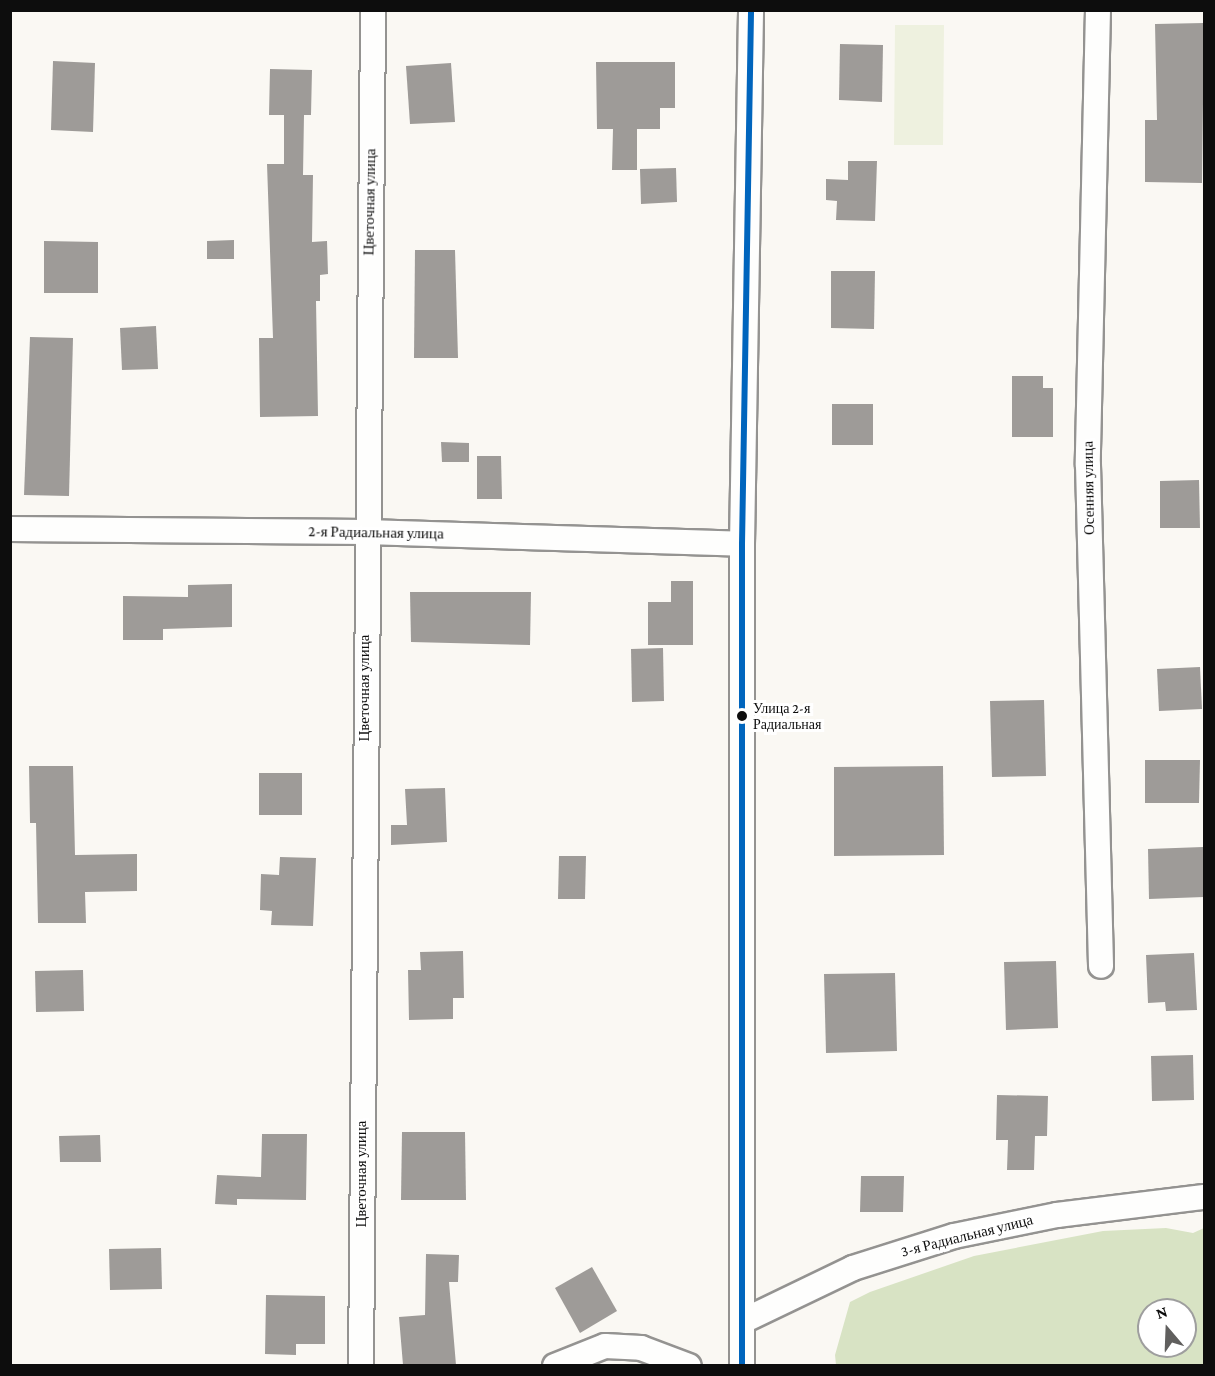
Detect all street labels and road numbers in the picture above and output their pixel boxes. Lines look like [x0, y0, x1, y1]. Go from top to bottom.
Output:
street label: Цветочная улица [360, 148, 380, 256]
street label: Осенняя улица [1079, 441, 1099, 535]
street label: 2-я Радиальная улица [308, 523, 444, 543]
street label: Цветочная улица [356, 635, 374, 741]
street label: Цветочная улица [353, 1121, 371, 1227]
street label: 3-я Радиальная улица [899, 1211, 1035, 1261]

